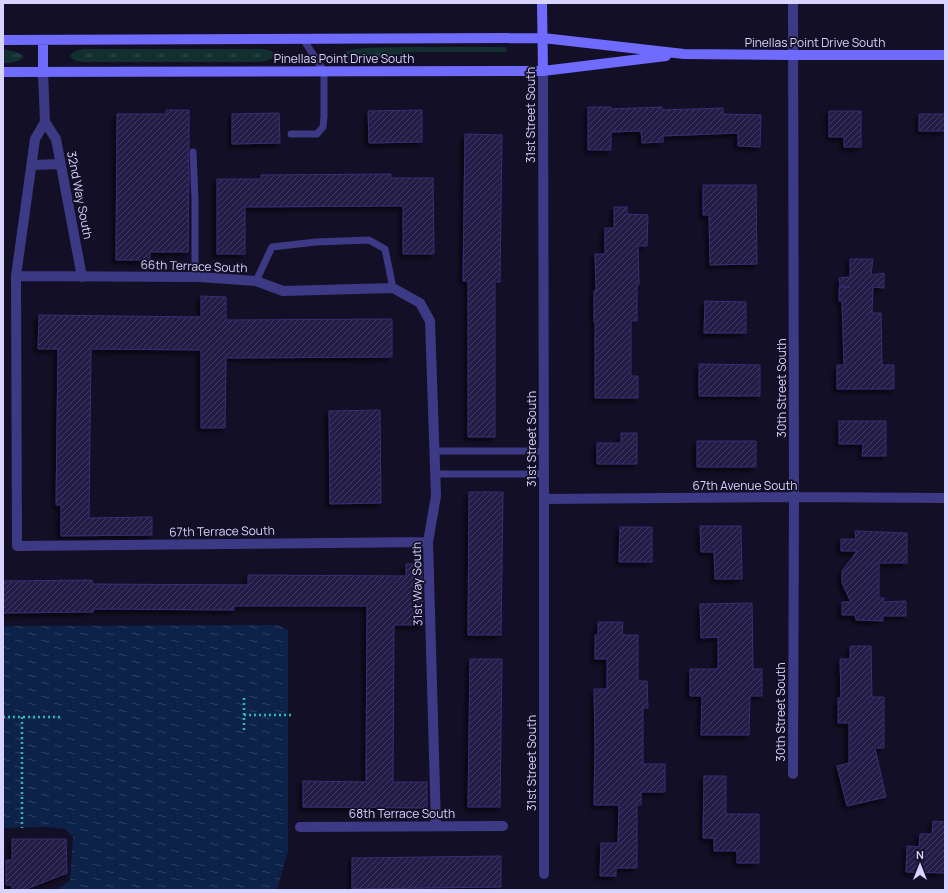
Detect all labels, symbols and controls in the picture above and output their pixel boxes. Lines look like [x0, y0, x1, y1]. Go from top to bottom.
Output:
street label: Pinellas Point Drive South [745, 34, 885, 51]
street label: Pinellas Point Drive South [274, 50, 414, 67]
street label: 31st Street South [522, 67, 539, 163]
street label: 32nd Way South [63, 150, 97, 240]
street label: 66th Terrace South [140, 256, 248, 276]
street label: 30th Street South [773, 338, 790, 438]
street label: 31st Street South [523, 391, 540, 487]
street label: 67th Avenue South [693, 477, 797, 494]
street label: 67th Terrace South [169, 522, 275, 540]
street label: 31st Way South [408, 542, 426, 626]
street label: 30th Street South [772, 662, 789, 762]
street label: 31st Street South [523, 715, 540, 811]
street label: 68th Terrace South [349, 805, 455, 822]
north arrow [900, 845, 940, 885]
text: N [916, 847, 924, 862]

